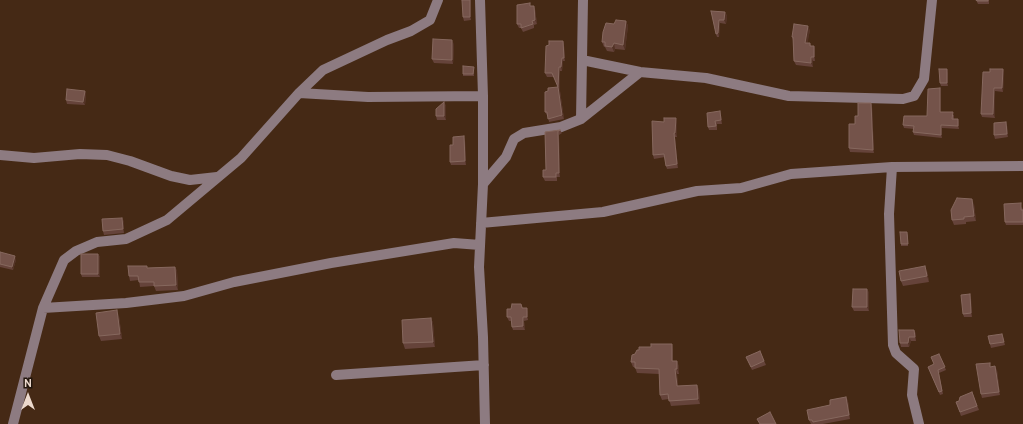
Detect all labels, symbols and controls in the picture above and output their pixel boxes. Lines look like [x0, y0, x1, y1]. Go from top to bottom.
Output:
north arrow [8, 376, 48, 416]
text: N [24, 377, 32, 391]

